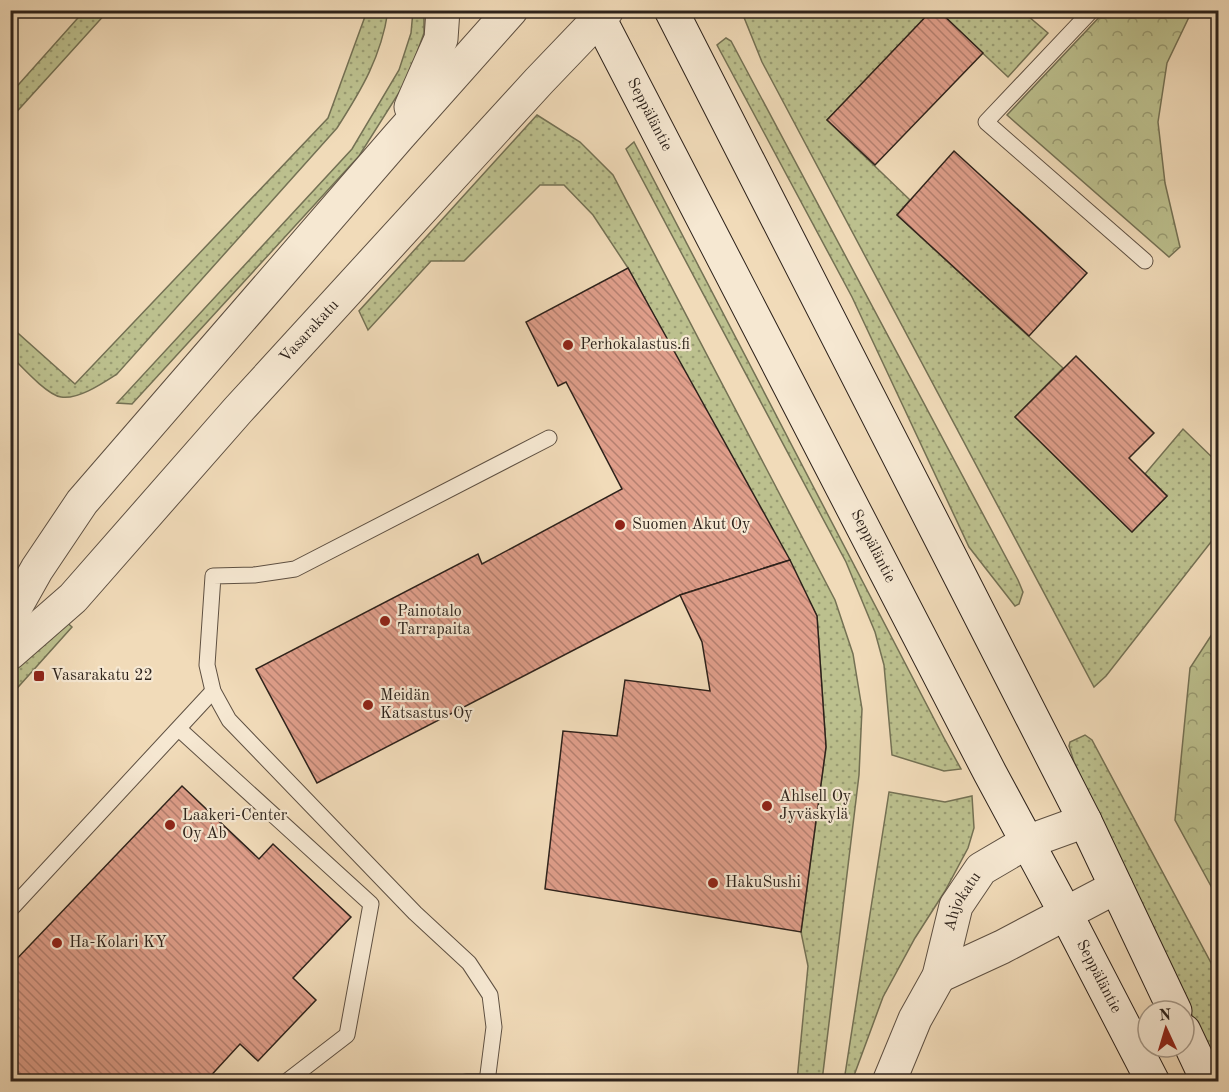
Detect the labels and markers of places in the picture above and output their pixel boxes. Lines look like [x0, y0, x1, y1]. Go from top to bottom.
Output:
place label: Perhokalastus.fi [580, 337, 690, 353]
marker: Perhokalastus.fi [561, 338, 575, 352]
place label: Suomen Akut Oy [632, 517, 751, 533]
marker: Suomen Akut Oy [613, 518, 627, 532]
place label: Painotalo Tarrapaita [397, 604, 471, 638]
marker: Painotalo Tarrapaita [378, 614, 392, 628]
place label: Vasarakatu 22 [51, 668, 153, 684]
marker: Vasarakatu 22 [32, 669, 46, 683]
place label: Meidän Katsastus Oy [380, 688, 473, 722]
marker: Meidän Katsastus Oy [361, 698, 375, 712]
place label: Ahlsell Oy Jyväskylä [779, 789, 852, 823]
marker: Ahlsell Oy Jyväskylä [760, 799, 774, 813]
place label: Laakeri-Center Oy Ab [182, 808, 288, 842]
marker: Laakeri-Center Oy Ab [163, 818, 177, 832]
place label: HakuSushi [725, 875, 801, 891]
marker: HakuSushi [706, 876, 720, 890]
place label: Ha-Kolari KY [69, 935, 167, 951]
marker: Ha-Kolari KY [50, 936, 64, 950]

